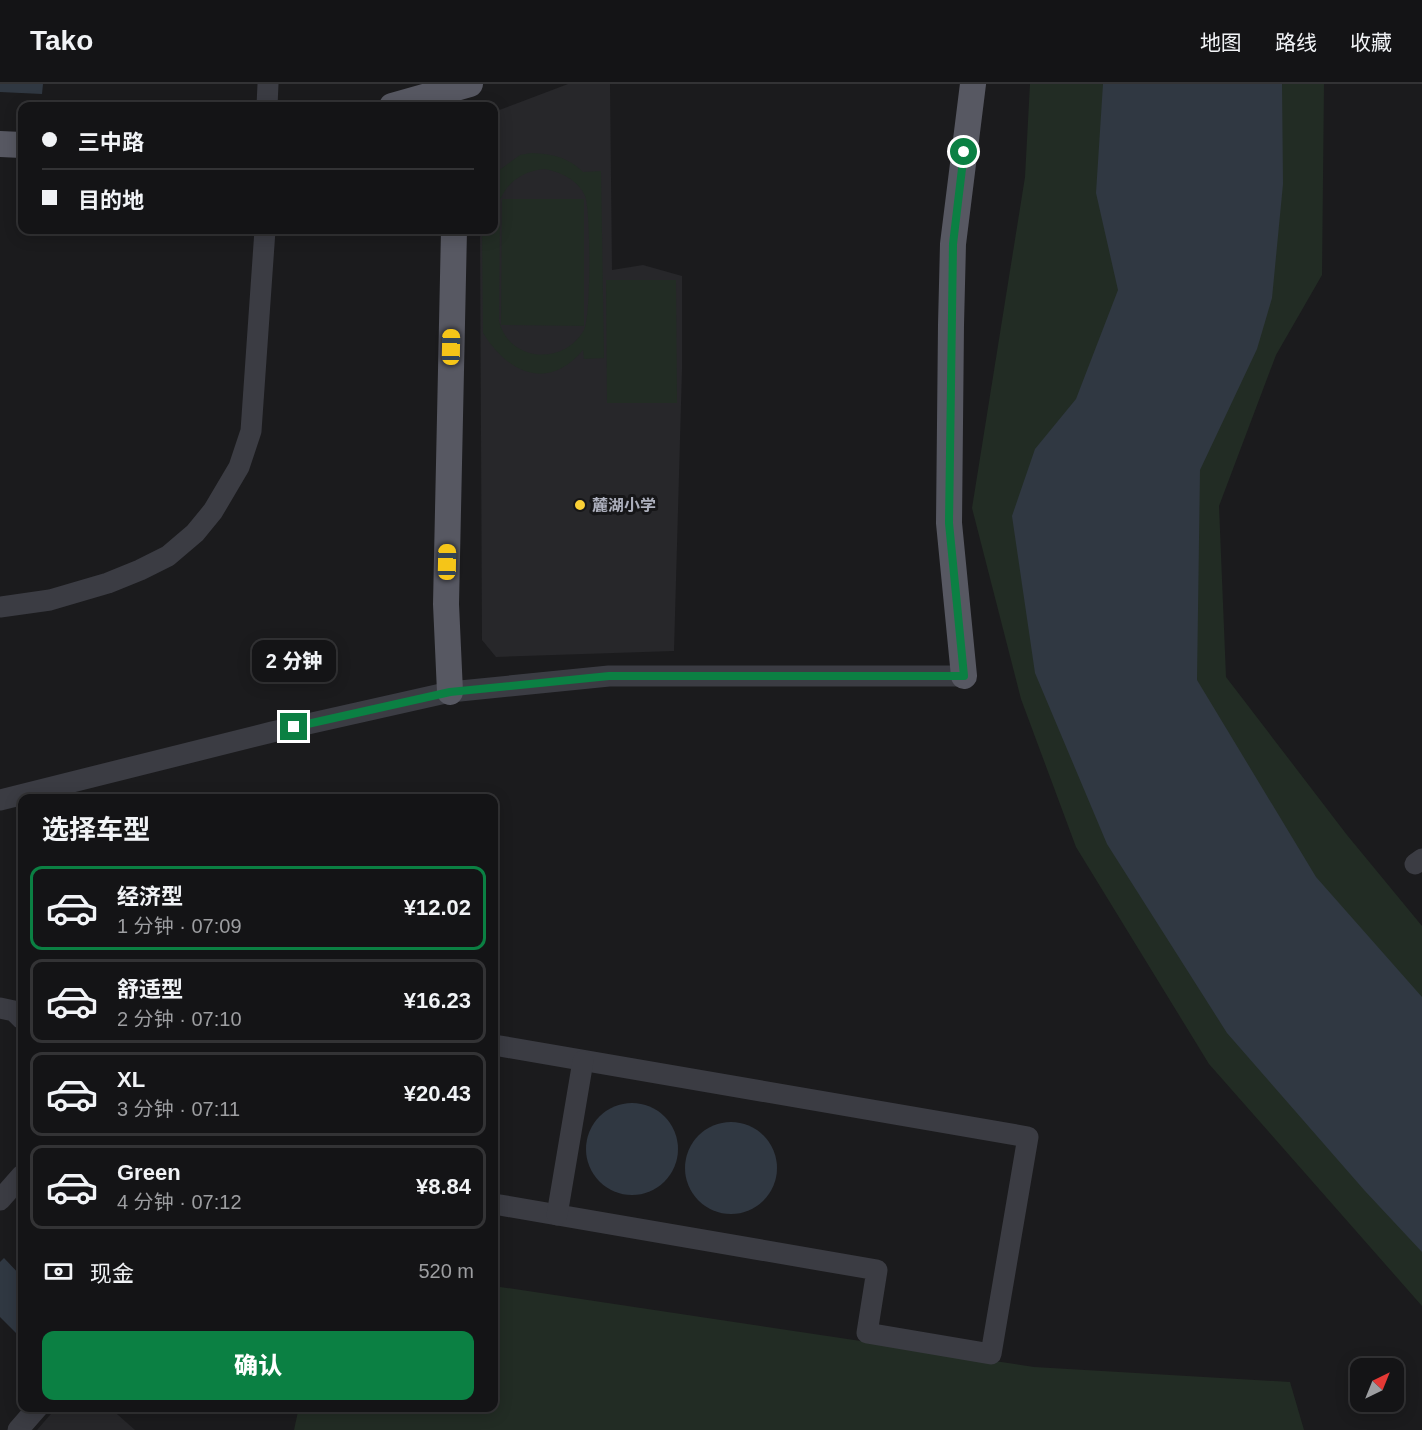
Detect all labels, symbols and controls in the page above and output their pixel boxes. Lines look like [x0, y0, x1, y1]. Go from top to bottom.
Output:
text: Tako [30, 25, 93, 56]
text: 地图 [1200, 31, 1242, 54]
text: 路线 [1275, 31, 1317, 54]
text: 收藏 [1350, 31, 1392, 54]
text: 三中路 [78, 130, 144, 155]
route start [950, 138, 977, 165]
text: 目的地 [78, 188, 144, 213]
car [442, 329, 460, 365]
place label: 麓湖小学 [592, 497, 656, 514]
marker: 麓湖小学 [573, 498, 587, 512]
car [438, 544, 456, 580]
callout: 2 分钟 [252, 640, 336, 682]
text: 2 分钟 [266, 650, 322, 672]
route end [280, 713, 307, 740]
text: 选择车型 [42, 815, 150, 845]
icon: car [45, 881, 99, 935]
text: 经济型 [117, 884, 183, 909]
text: ¥12.02 [404, 895, 471, 920]
text: 1 分钟 · 07:09 [117, 915, 242, 937]
icon: car [45, 974, 99, 1028]
text: 舒适型 [117, 977, 183, 1002]
text: ¥16.23 [404, 988, 471, 1013]
text: 2 分钟 · 07:10 [117, 1008, 242, 1030]
icon: car [45, 1067, 99, 1121]
text: XL [117, 1067, 145, 1092]
text: ¥20.43 [404, 1081, 471, 1106]
text: 3 分钟 · 07:11 [117, 1098, 240, 1120]
icon: car [45, 1160, 99, 1214]
text: Green [117, 1160, 181, 1185]
text: ¥8.84 [416, 1174, 471, 1199]
text: 4 分钟 · 07:12 [117, 1191, 242, 1213]
icon: cash [42, 1255, 75, 1288]
text: 520 m [418, 1260, 474, 1282]
text: 现金 [90, 1261, 134, 1286]
button: 确认 [42, 1331, 474, 1400]
north arrow [1350, 1358, 1404, 1412]
map controls [1350, 1358, 1404, 1412]

